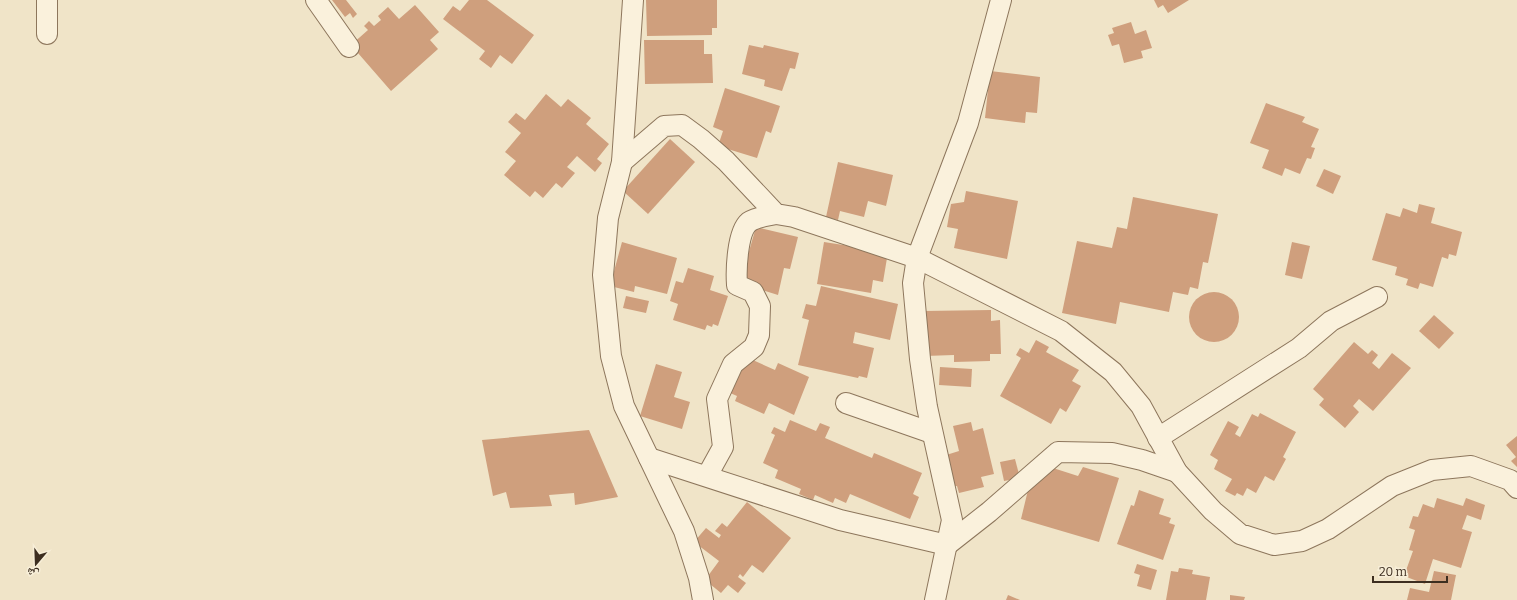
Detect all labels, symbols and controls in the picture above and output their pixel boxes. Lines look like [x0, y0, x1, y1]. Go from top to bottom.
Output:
north arrow [16, 544, 56, 584]
scale bar [1373, 558, 1447, 584]
text: ش [25, 564, 41, 581]
text: 20 m [1379, 565, 1408, 579]

